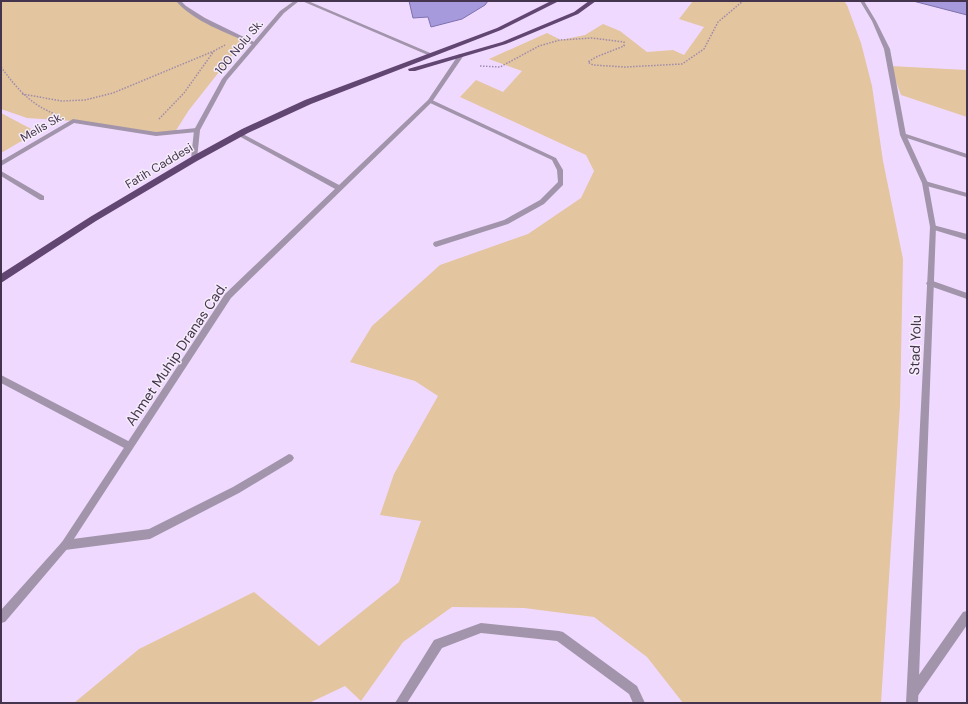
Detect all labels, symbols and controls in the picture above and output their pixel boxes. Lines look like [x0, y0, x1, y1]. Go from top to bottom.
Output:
street label: 100 Nolu Sk. [211, 16, 267, 78]
street label: Melis Sk. [18, 108, 66, 146]
street label: Fatih Caddesi [122, 140, 196, 192]
street label: Ahmet Muhip Dranas Cad. [121, 279, 231, 429]
street label: Stad Yolu [905, 315, 925, 375]

